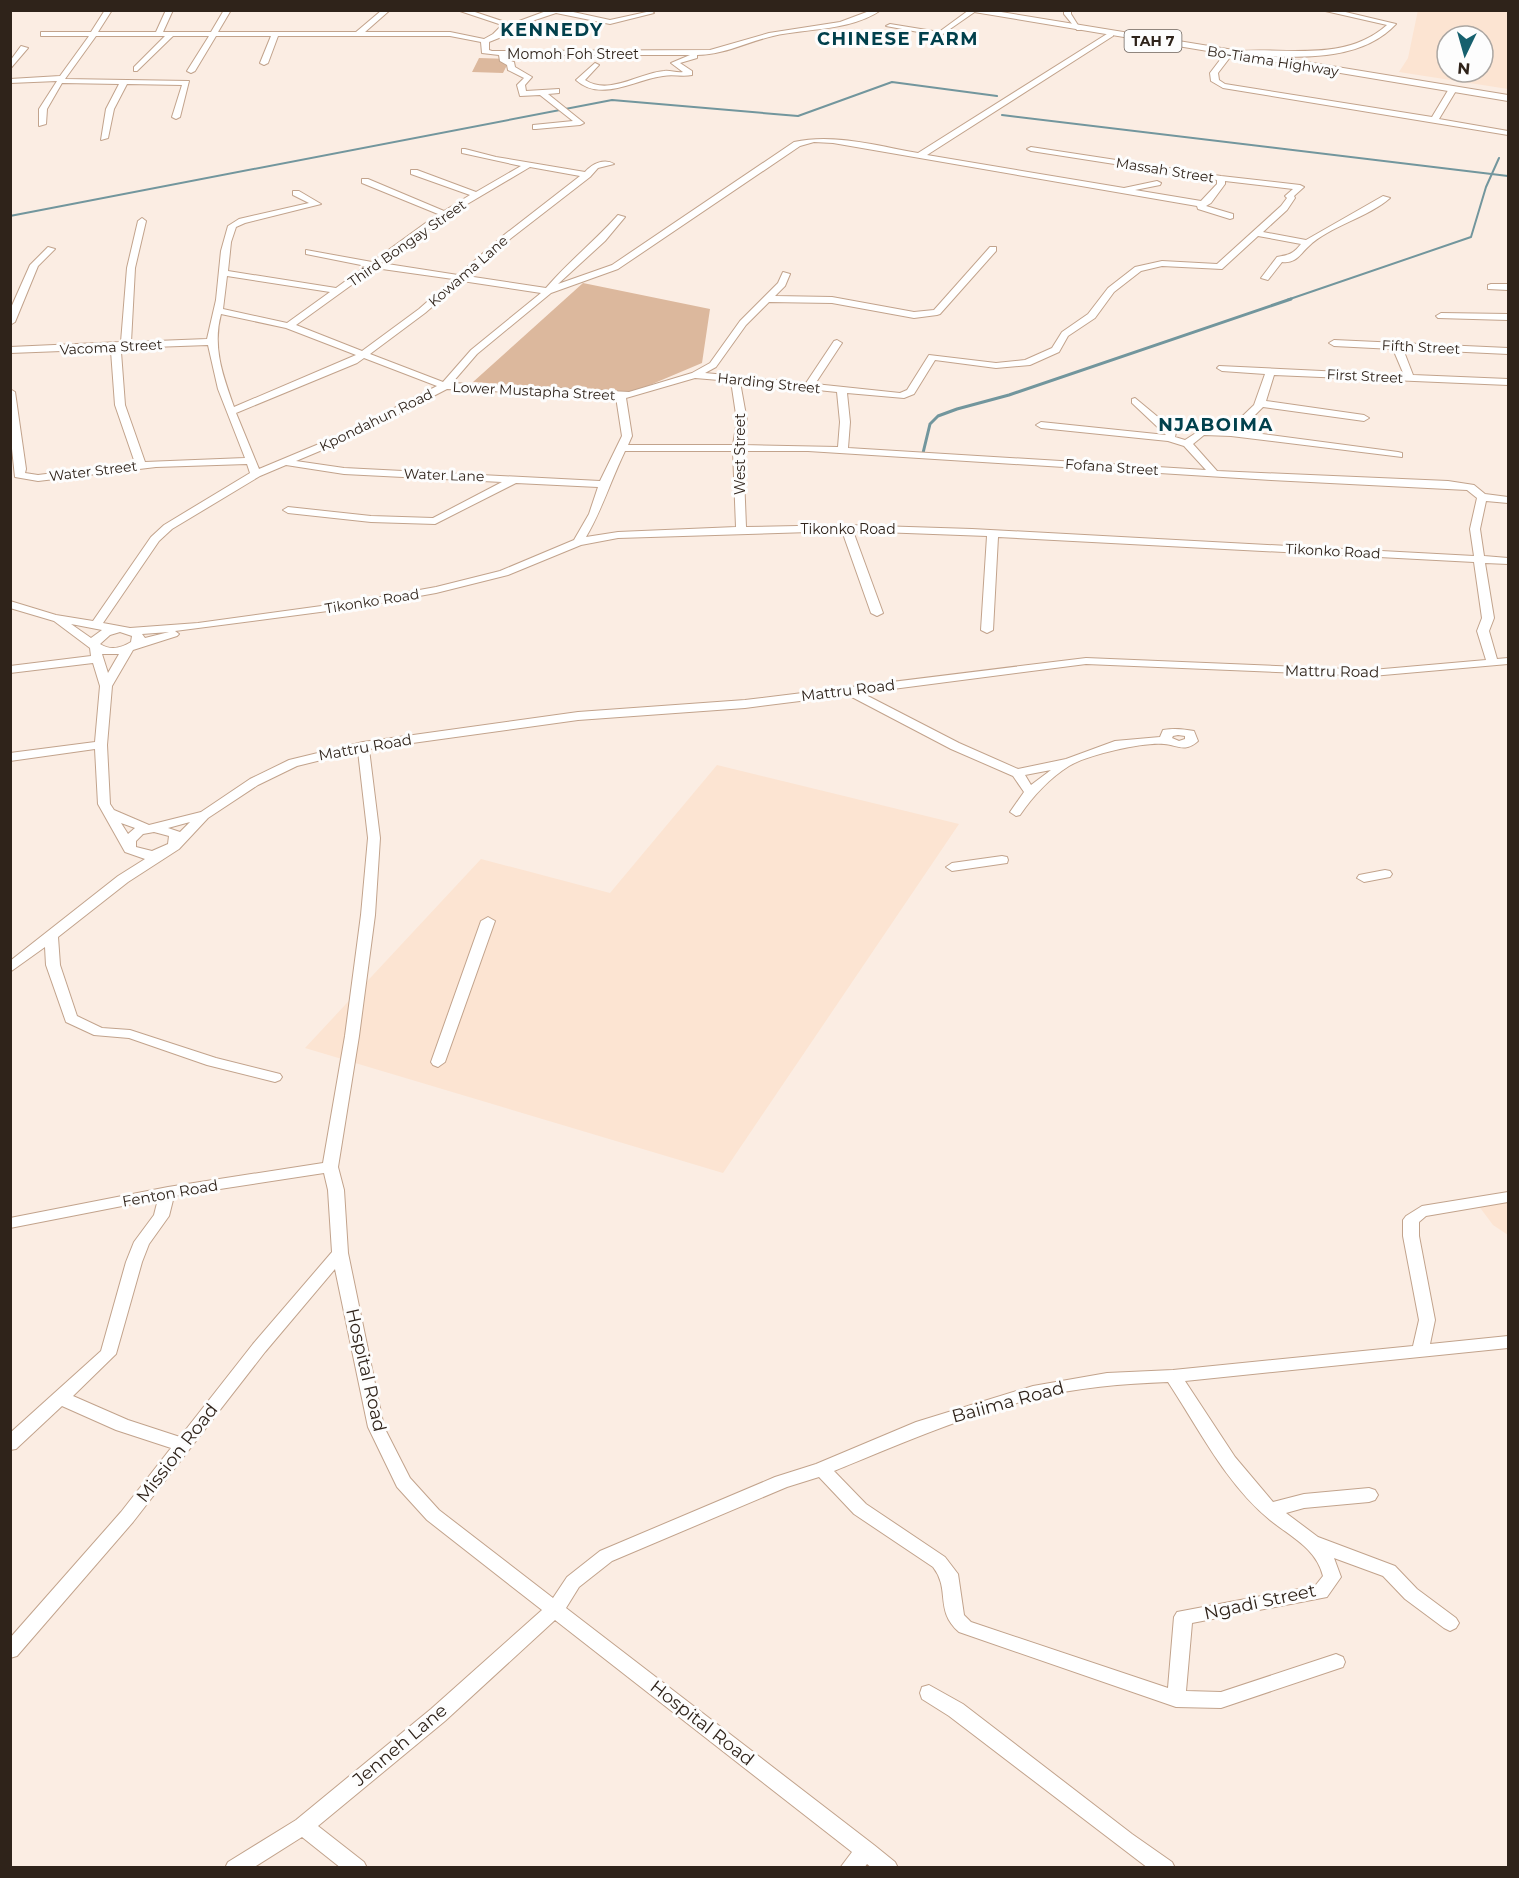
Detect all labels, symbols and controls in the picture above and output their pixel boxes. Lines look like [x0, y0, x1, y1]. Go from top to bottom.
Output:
district label: KENNEDY [500, 19, 604, 41]
north arrow [1435, 24, 1495, 84]
district label: CHINESE FARM [817, 28, 979, 50]
road number: TAH 7 [1124, 30, 1182, 52]
street label: Bo-Tiama Highway [1206, 42, 1340, 80]
street label: Momoh Foh Street [507, 45, 639, 63]
text: N [1456, 58, 1471, 78]
street label: Massah Street [1115, 153, 1216, 187]
street label: Third Bongay Street [345, 195, 470, 290]
street label: Kowama Lane [424, 232, 512, 310]
street label: Vacoma Street [59, 335, 163, 359]
street label: Fifth Street [1381, 336, 1461, 358]
street label: First Street [1326, 365, 1404, 387]
street label: Harding Street [717, 369, 822, 397]
street label: Lower Mustapha Street [452, 378, 616, 404]
street label: Kpondahun Road [316, 385, 436, 455]
street label: West Street [731, 413, 749, 495]
district label: NJABOIMA [1158, 414, 1274, 436]
street label: Fofana Street [1064, 455, 1160, 479]
street label: Water Street [48, 457, 138, 485]
street label: Water Lane [403, 465, 485, 485]
street label: Tikonko Road [800, 520, 896, 538]
street label: Tikonko Road [1285, 540, 1381, 562]
street label: Tikonko Road [324, 585, 420, 617]
street label: Mattru Road [1285, 661, 1379, 681]
street label: Mattru Road [800, 675, 896, 705]
street label: Mattru Road [317, 729, 413, 765]
street label: Fenton Road [121, 1175, 219, 1211]
street label: Hospital Road [341, 1306, 391, 1434]
street label: Baiima Road [949, 1376, 1067, 1428]
street label: Mission Road [131, 1399, 223, 1507]
street label: Ngadi Street [1202, 1579, 1318, 1625]
street label: Hospital Road [646, 1676, 758, 1770]
street label: Jenneh Lane [348, 1699, 452, 1791]

